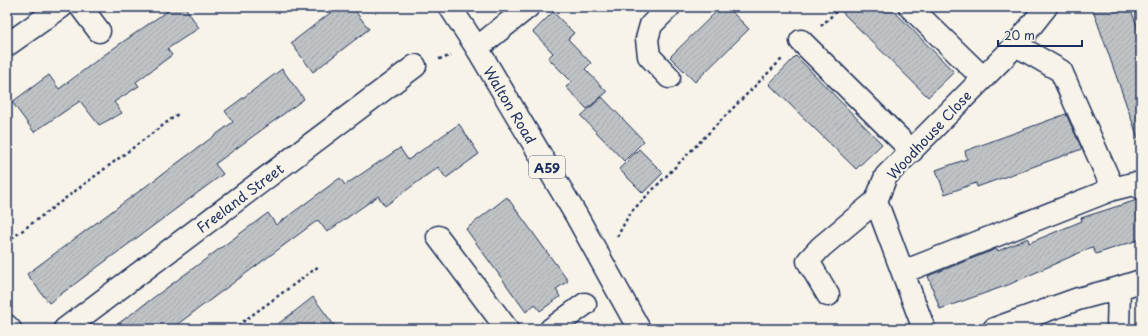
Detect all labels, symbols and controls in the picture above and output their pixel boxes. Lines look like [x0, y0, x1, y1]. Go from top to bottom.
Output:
scale bar [998, 22, 1082, 48]
text: 20 m [1004, 26, 1035, 44]
street label: Walton Road [479, 62, 541, 148]
street label: Woodhouse Close [882, 86, 976, 184]
road number: A59 [529, 156, 565, 178]
street label: Freeland Street [192, 158, 288, 238]

